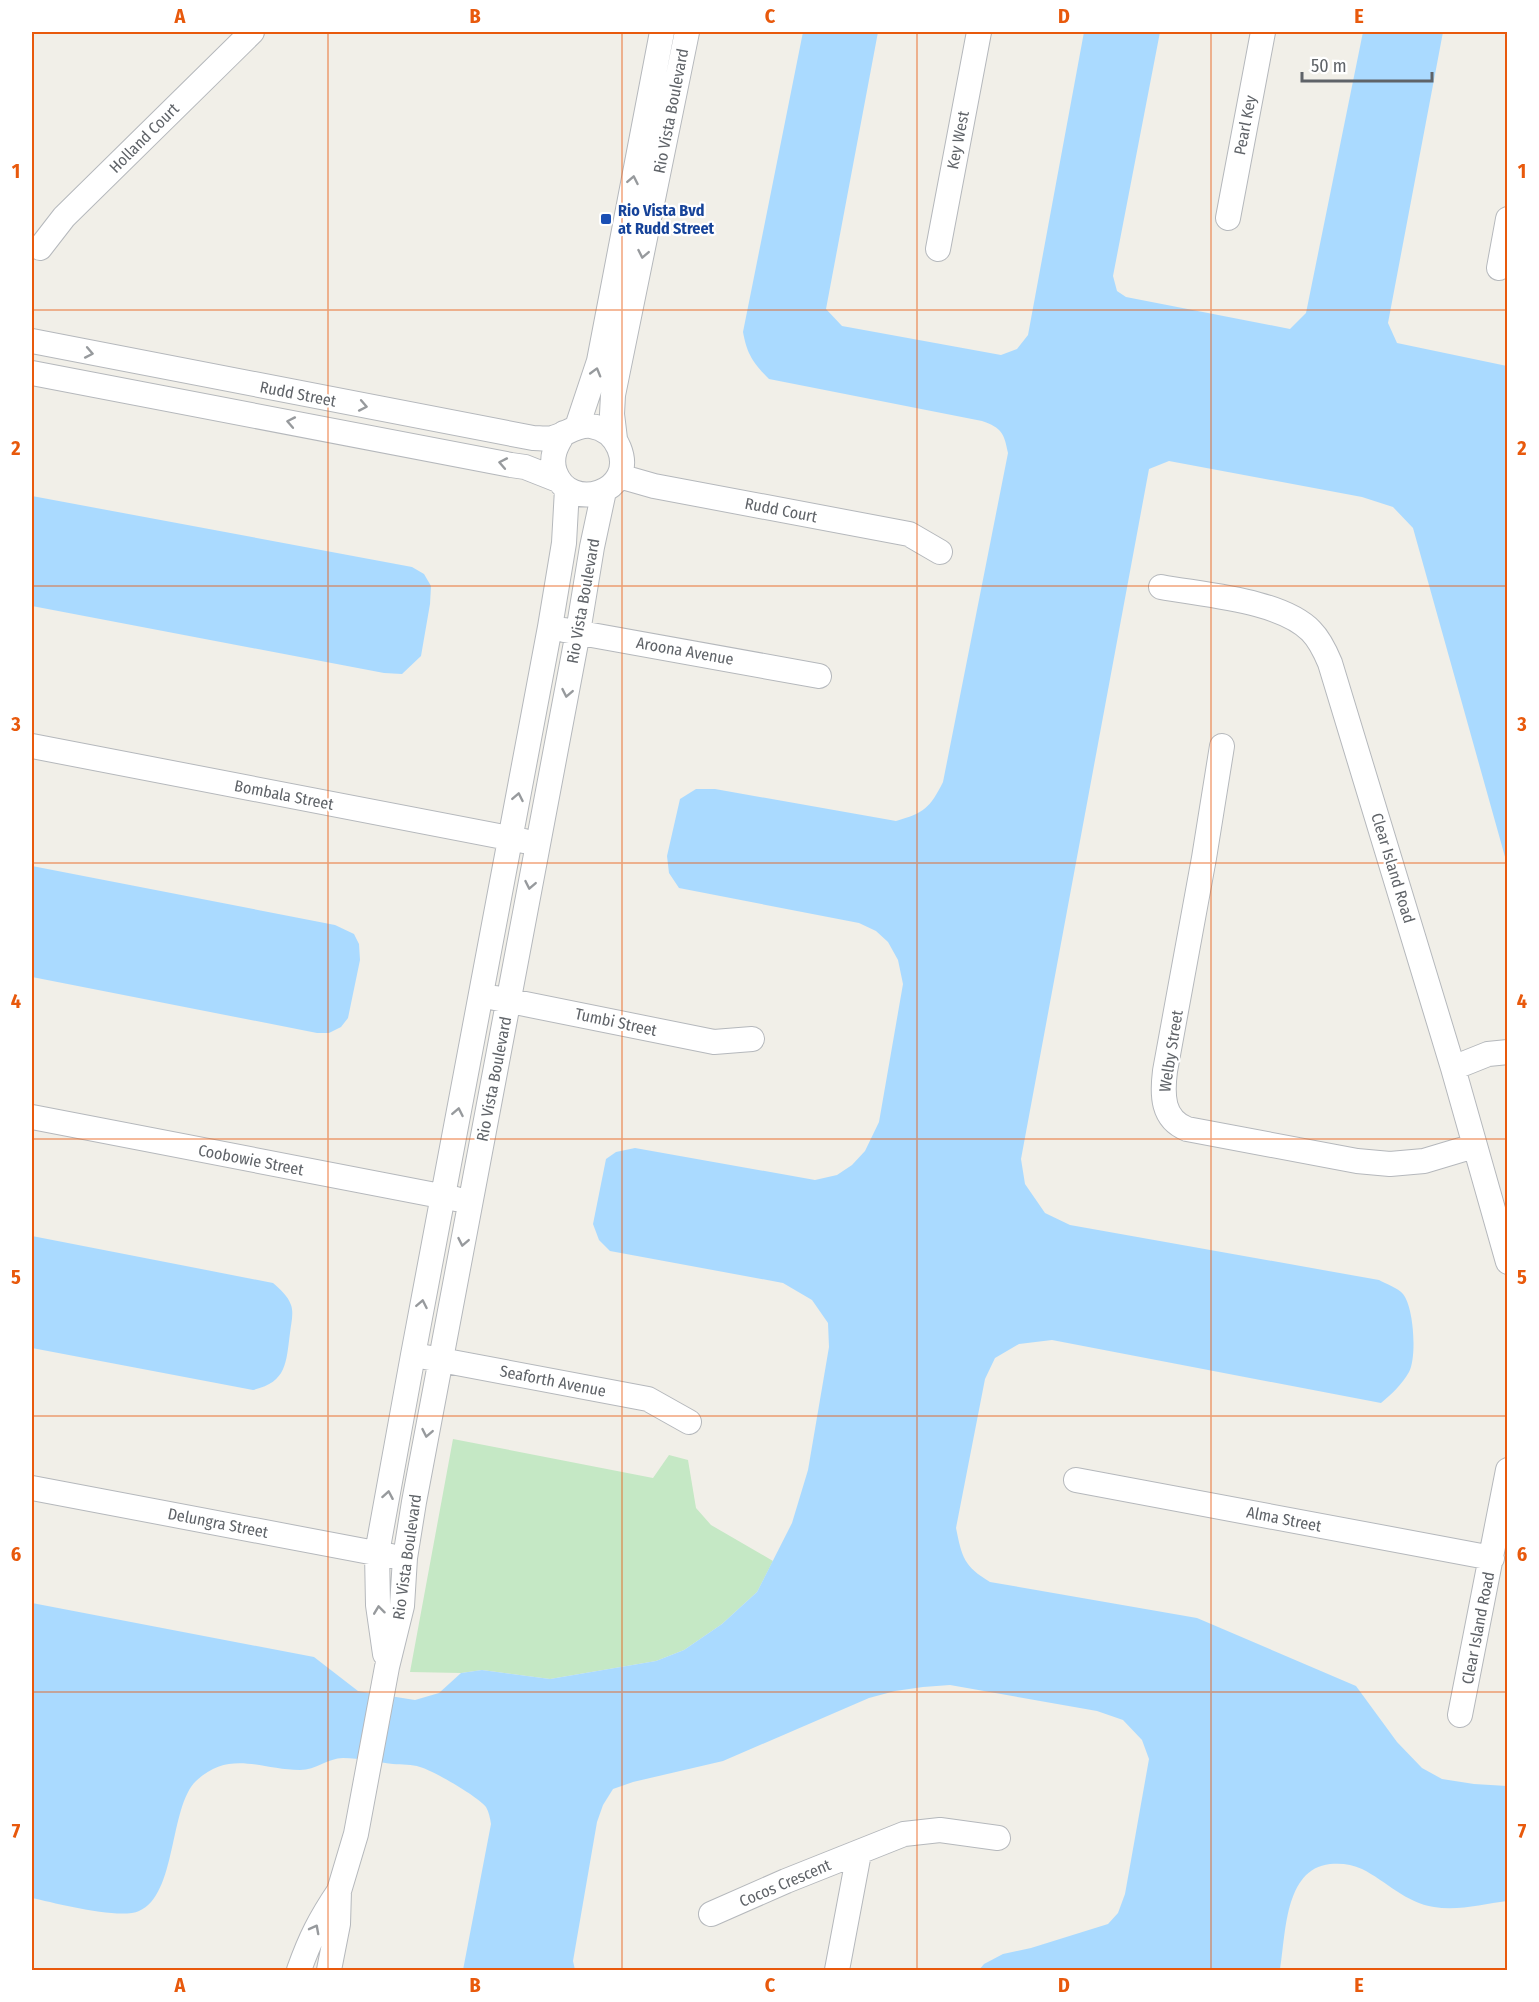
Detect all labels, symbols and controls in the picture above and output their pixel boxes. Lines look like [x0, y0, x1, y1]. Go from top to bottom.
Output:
text: A [174, 4, 187, 28]
text: B [469, 4, 481, 28]
text: C [765, 4, 776, 28]
text: D [1058, 4, 1070, 28]
text: E [1354, 4, 1364, 28]
scale bar [1302, 45, 1432, 83]
street label: Rio Vista Boulevard [650, 47, 692, 175]
text: 50 m [1311, 55, 1347, 77]
street label: Pearl Key [1230, 93, 1260, 156]
street label: Holland Court [105, 99, 183, 177]
street label: Key West [943, 109, 973, 171]
text: 1 [12, 159, 20, 183]
text: 1 [1518, 159, 1526, 183]
one-way arrow [626, 176, 639, 186]
place label: Rio Vista Bvd at Rudd Street [618, 201, 715, 238]
marker: Rio Vista Bvd at Rudd Street [599, 212, 613, 226]
one-way arrow [637, 248, 650, 258]
one-way arrow [84, 345, 94, 358]
one-way arrow [589, 367, 601, 378]
street label: Rudd Street [258, 377, 339, 411]
one-way arrow [357, 399, 367, 412]
one-way arrow [286, 416, 296, 429]
text: 2 [10, 436, 21, 460]
text: 2 [1516, 436, 1527, 460]
one-way arrow [498, 457, 508, 470]
street label: Rudd Court [743, 494, 820, 526]
street label: Rio Vista Boulevard [563, 537, 603, 665]
street label: Aroona Avenue [635, 633, 735, 669]
one-way arrow [561, 688, 574, 698]
text: 3 [10, 712, 21, 736]
text: 3 [1516, 712, 1527, 736]
street label: Bombala Street [233, 776, 336, 814]
one-way arrow [511, 792, 524, 802]
street label: Clear Island Road [1367, 811, 1419, 925]
one-way arrow [524, 879, 537, 889]
text: 4 [11, 989, 21, 1013]
text: 4 [1517, 989, 1527, 1013]
street label: Tumbi Street [573, 1004, 659, 1040]
street label: Welby Street [1155, 1008, 1187, 1093]
street label: Rio Vista Boulevard [473, 1015, 515, 1143]
one-way arrow [451, 1107, 464, 1117]
street label: Coobowie Street [197, 1140, 306, 1180]
one-way arrow [457, 1236, 470, 1246]
text: 5 [11, 1265, 21, 1289]
text: 5 [1517, 1265, 1527, 1289]
one-way arrow [415, 1299, 428, 1309]
street label: Seaforth Avenue [498, 1361, 608, 1401]
one-way arrow [421, 1428, 434, 1438]
one-way arrow [381, 1491, 393, 1500]
street label: Rio Vista Boulevard [389, 1493, 425, 1621]
street label: Alma Street [1245, 1502, 1324, 1536]
street label: Delungra Street [166, 1504, 271, 1542]
text: 6 [11, 1542, 21, 1566]
text: 6 [1517, 1542, 1527, 1566]
street label: Clear Island Road [1458, 1570, 1498, 1686]
one-way arrow [373, 1606, 386, 1615]
text: 7 [12, 1819, 21, 1843]
text: 7 [1518, 1819, 1527, 1843]
street label: Cocos Crescent [736, 1855, 834, 1911]
one-way arrow [308, 1925, 319, 1935]
text: A [174, 1973, 187, 1997]
text: B [469, 1973, 481, 1997]
text: C [765, 1973, 776, 1997]
text: D [1058, 1973, 1070, 1997]
text: E [1354, 1973, 1364, 1997]

